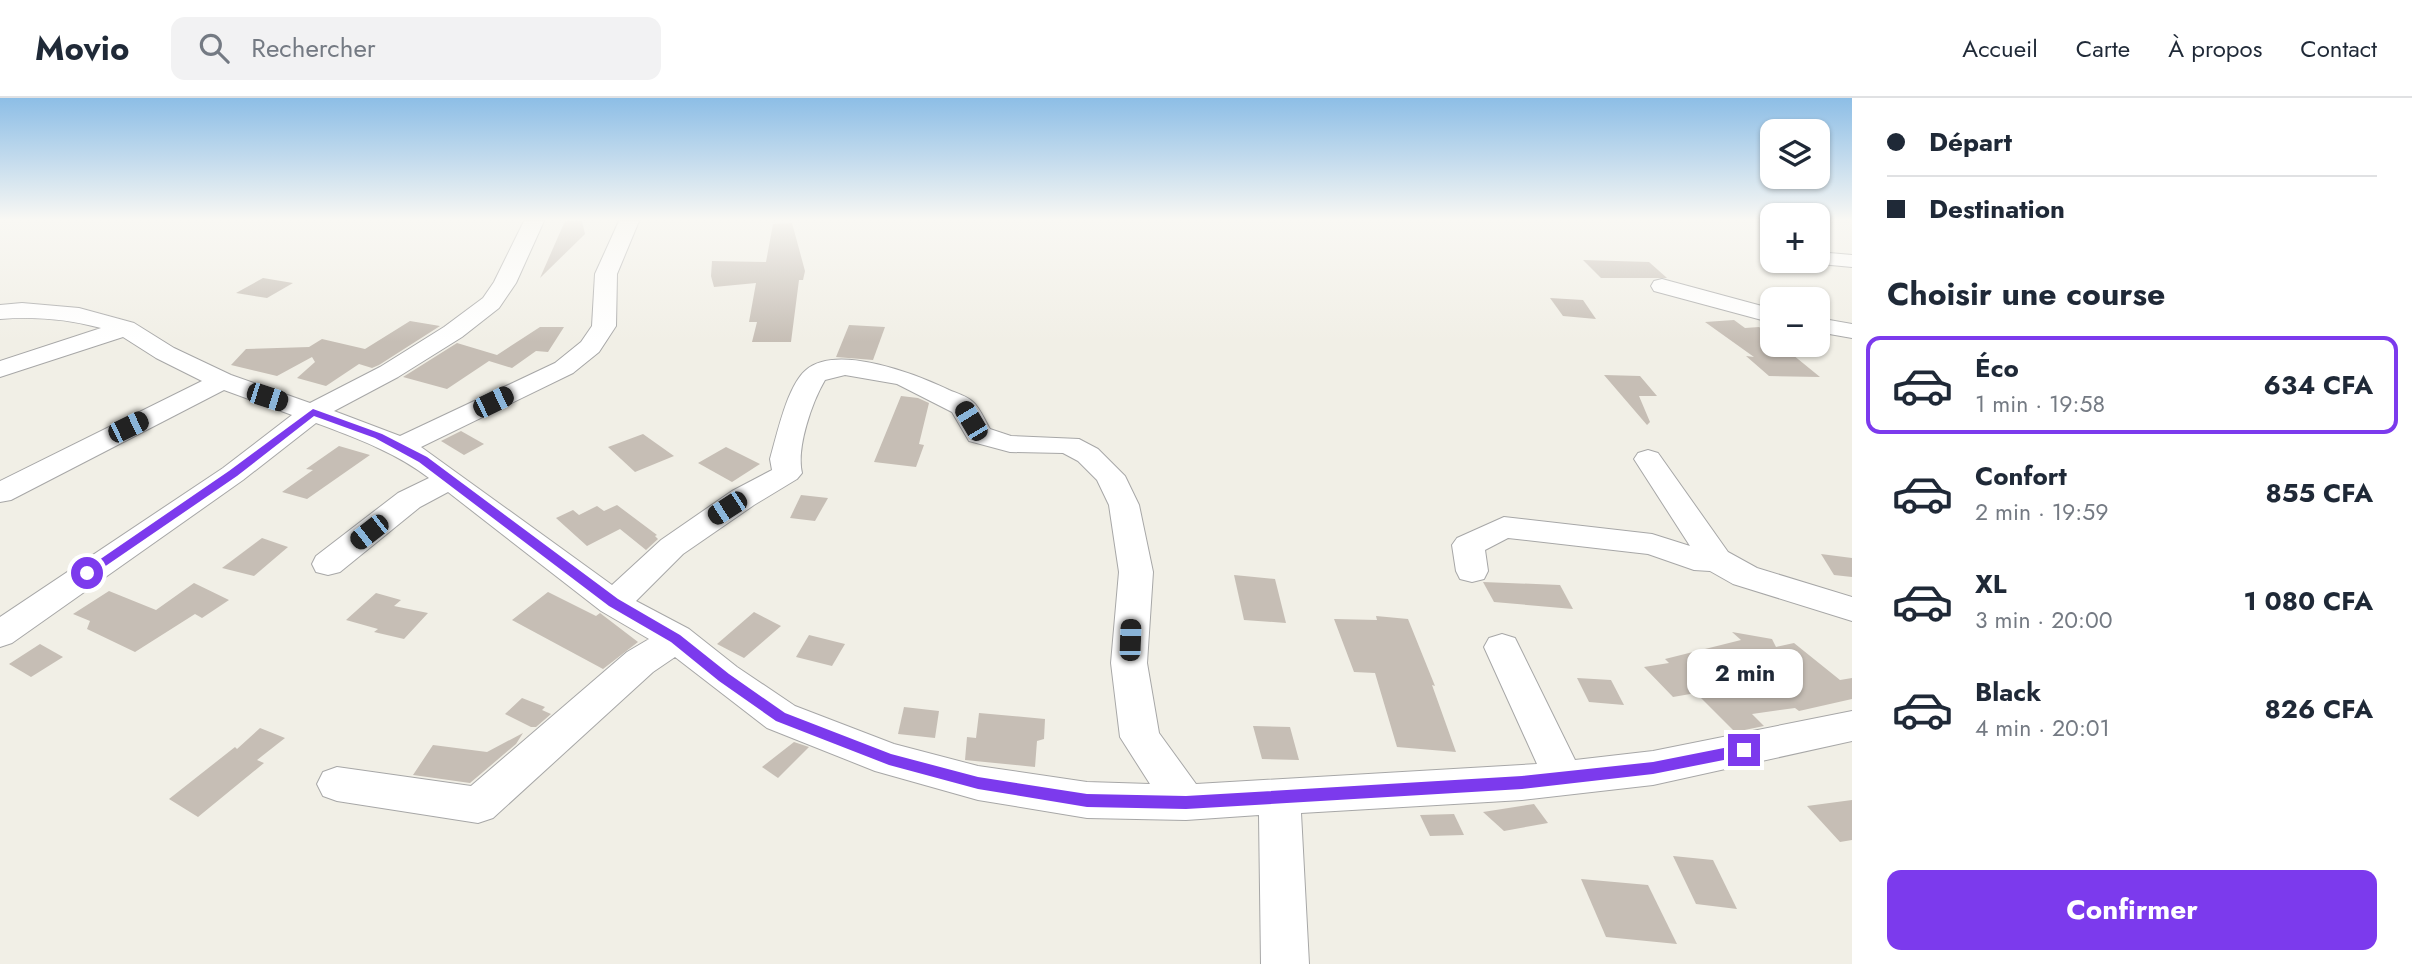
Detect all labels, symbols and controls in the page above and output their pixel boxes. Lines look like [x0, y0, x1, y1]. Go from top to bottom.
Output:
search box [171, 17, 661, 80]
text: Movio [35, 25, 129, 72]
icon: search [195, 29, 233, 67]
text: Rechercher [251, 29, 376, 67]
text: Accueil [1962, 31, 2038, 66]
text: Carte [2076, 31, 2130, 66]
text: À propos [2168, 31, 2262, 66]
text: Contact [2300, 31, 2377, 66]
map controls [1760, 119, 1830, 357]
button: layers [1760, 119, 1830, 189]
text: Départ [1929, 123, 2012, 161]
text: Destination [1929, 190, 2065, 228]
button: + [1760, 203, 1830, 273]
text: Choisir une course [1887, 271, 2165, 317]
button: − [1760, 287, 1830, 357]
text: Éco [1975, 349, 2019, 387]
icon: car [1891, 354, 1954, 417]
text: 634 CFA [2264, 366, 2373, 404]
car [244, 381, 291, 413]
car [470, 383, 517, 421]
text: 1 min · 19:58 [1975, 387, 2105, 421]
car [952, 398, 991, 444]
car [105, 408, 152, 446]
text: Confort [1975, 457, 2067, 495]
icon: car [1891, 462, 1954, 525]
text: 855 CFA [2265, 474, 2373, 512]
car [704, 488, 751, 528]
text: 2 min · 19:59 [1975, 495, 2108, 529]
car [346, 511, 393, 553]
route start [71, 557, 103, 589]
text: XL [1975, 565, 2007, 603]
icon: car [1891, 570, 1954, 633]
text: 1 080 CFA [2244, 582, 2373, 620]
text: 3 min · 20:00 [1975, 603, 2113, 637]
car [1119, 619, 1142, 661]
callout: 2 min [1686, 648, 1802, 698]
text: 2 min [1715, 656, 1775, 690]
text: Black [1975, 673, 2041, 711]
icon: car [1891, 678, 1954, 741]
text: 826 CFA [2265, 690, 2373, 728]
text: 4 min · 20:01 [1975, 711, 2110, 745]
route end [1728, 734, 1760, 766]
button: Confirmer [1887, 870, 2377, 950]

